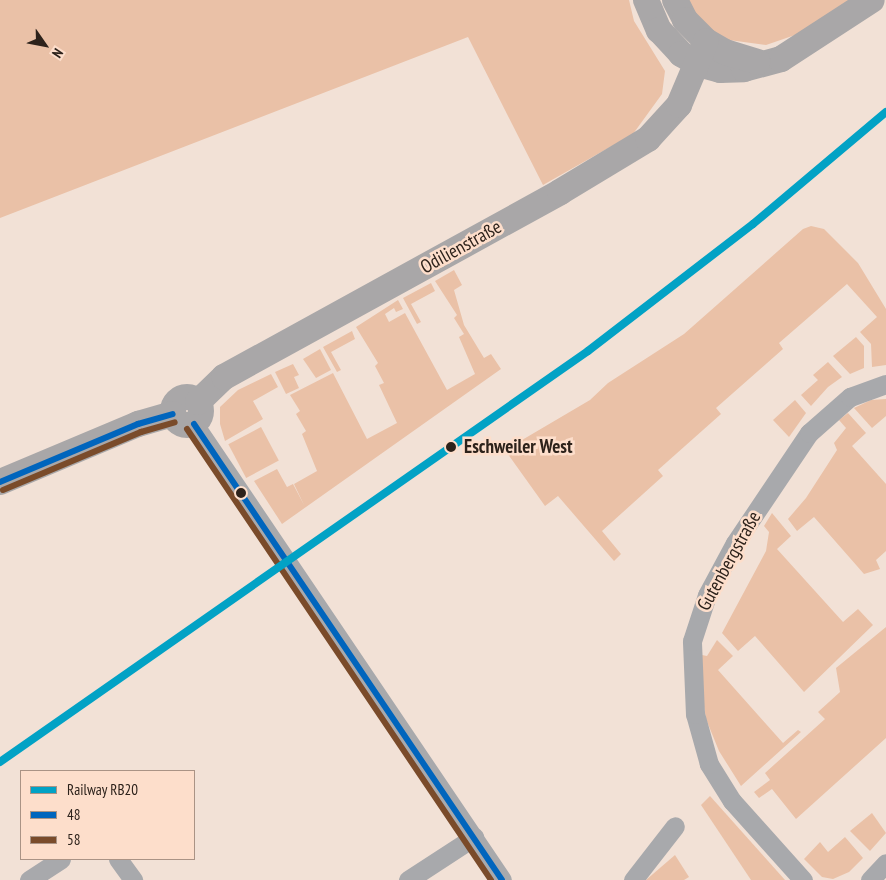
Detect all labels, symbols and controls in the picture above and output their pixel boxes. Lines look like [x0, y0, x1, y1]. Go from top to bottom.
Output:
north arrow [20, 20, 70, 70]
text: N [48, 45, 67, 61]
street label: Odilienstraße [417, 215, 505, 279]
place label: Eschweiler West [464, 436, 573, 458]
marker: Eschweiler West [442, 438, 460, 456]
unlabelled marker [236, 488, 246, 498]
street label: Gutenbergstraße [692, 507, 766, 615]
legend [20, 770, 195, 860]
text: Railway RB20 [67, 780, 138, 799]
text: 48 [67, 805, 81, 824]
text: 58 [67, 830, 81, 849]

